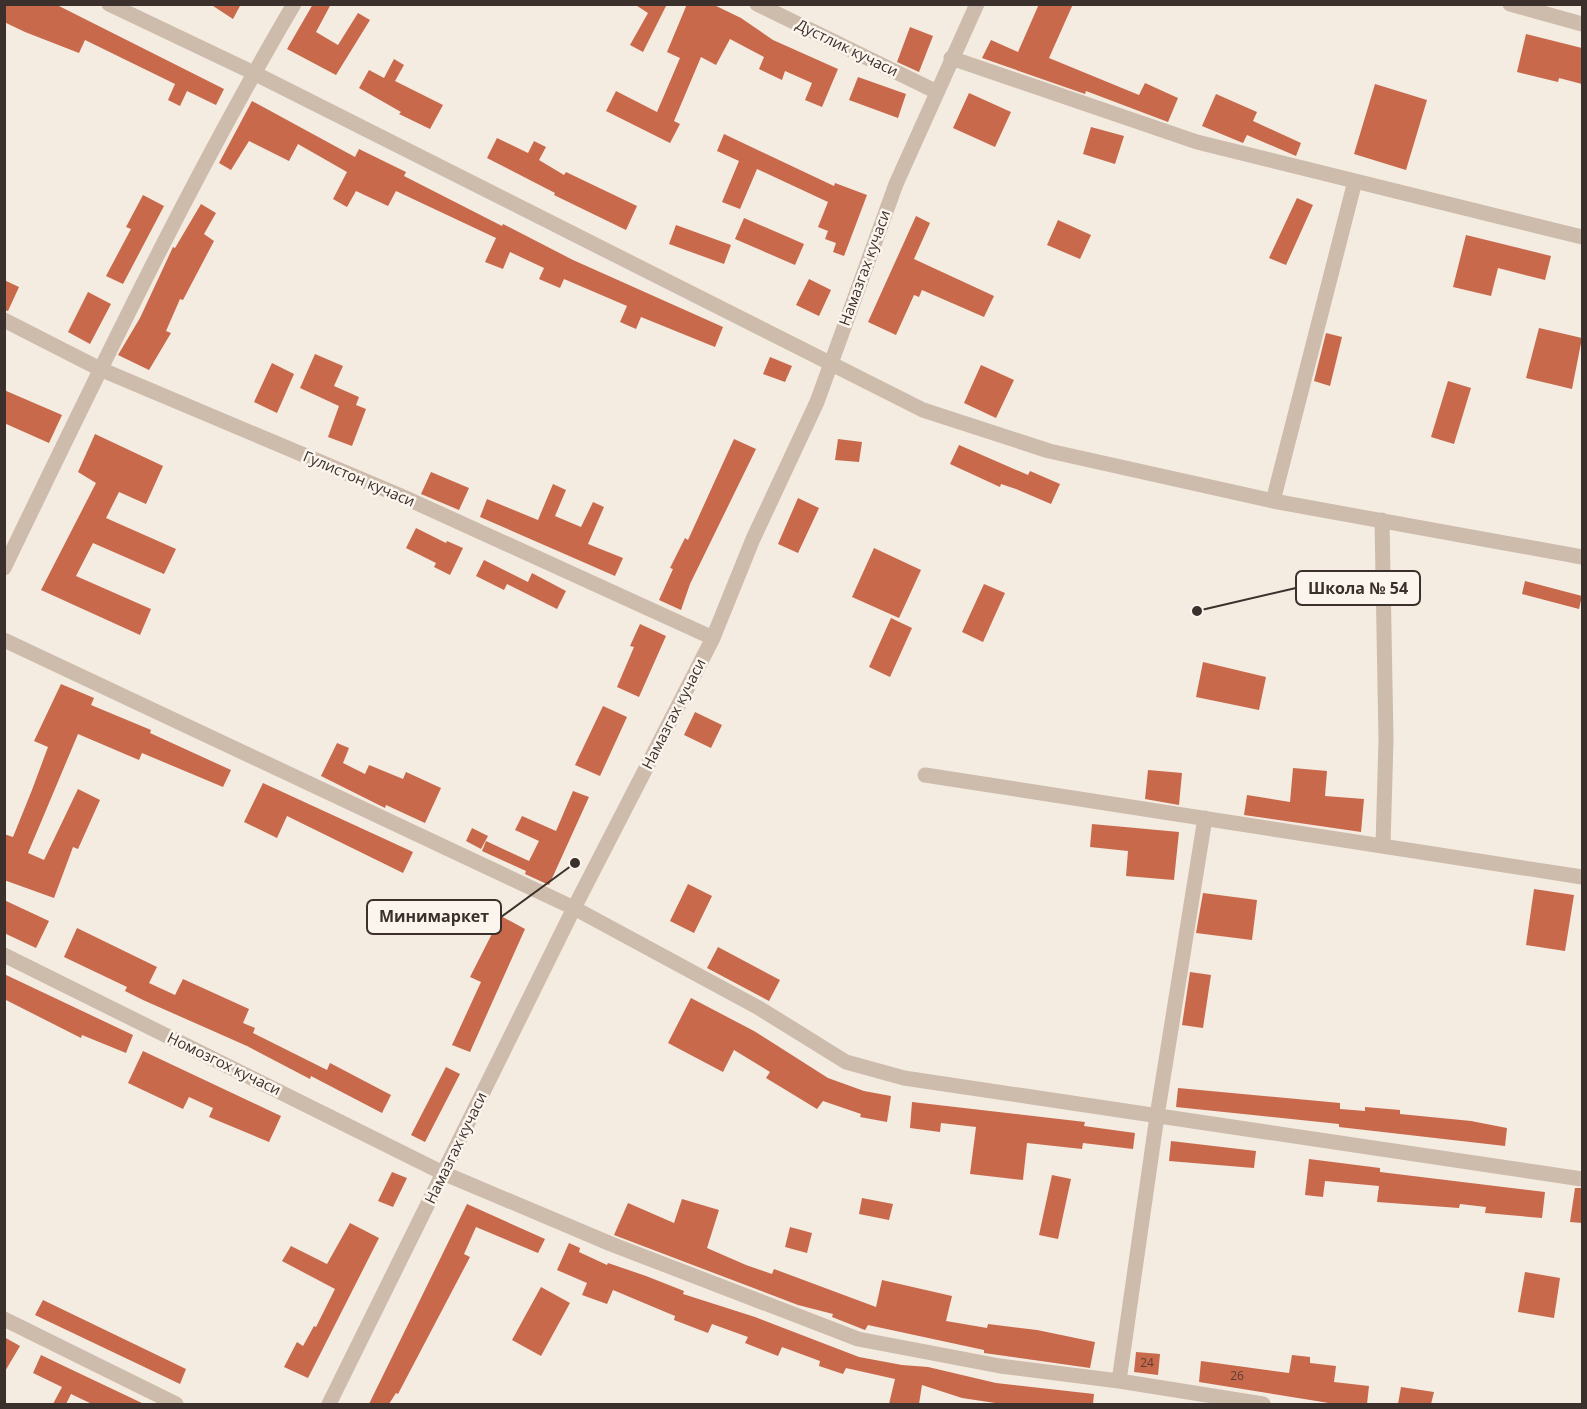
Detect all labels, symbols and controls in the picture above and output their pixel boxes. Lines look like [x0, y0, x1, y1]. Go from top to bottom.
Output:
street label: Дустлик кучаси [793, 14, 902, 80]
street label: Намазгах кучаси [834, 207, 894, 328]
street label: Гулистон кучаси [300, 446, 418, 511]
callout: Школа № 54 [1296, 571, 1420, 605]
text: Школа № 54 [1308, 577, 1408, 599]
street label: Намазгах кучаси [637, 655, 710, 772]
callout: Минимаркет [367, 900, 501, 934]
text: Минимаркет [379, 905, 489, 927]
street label: Номозгох кучаси [164, 1027, 285, 1099]
street label: Намазгах кучаси [419, 1088, 491, 1207]
house number: 24 [1140, 1354, 1154, 1371]
house number: 26 [1230, 1367, 1244, 1384]

